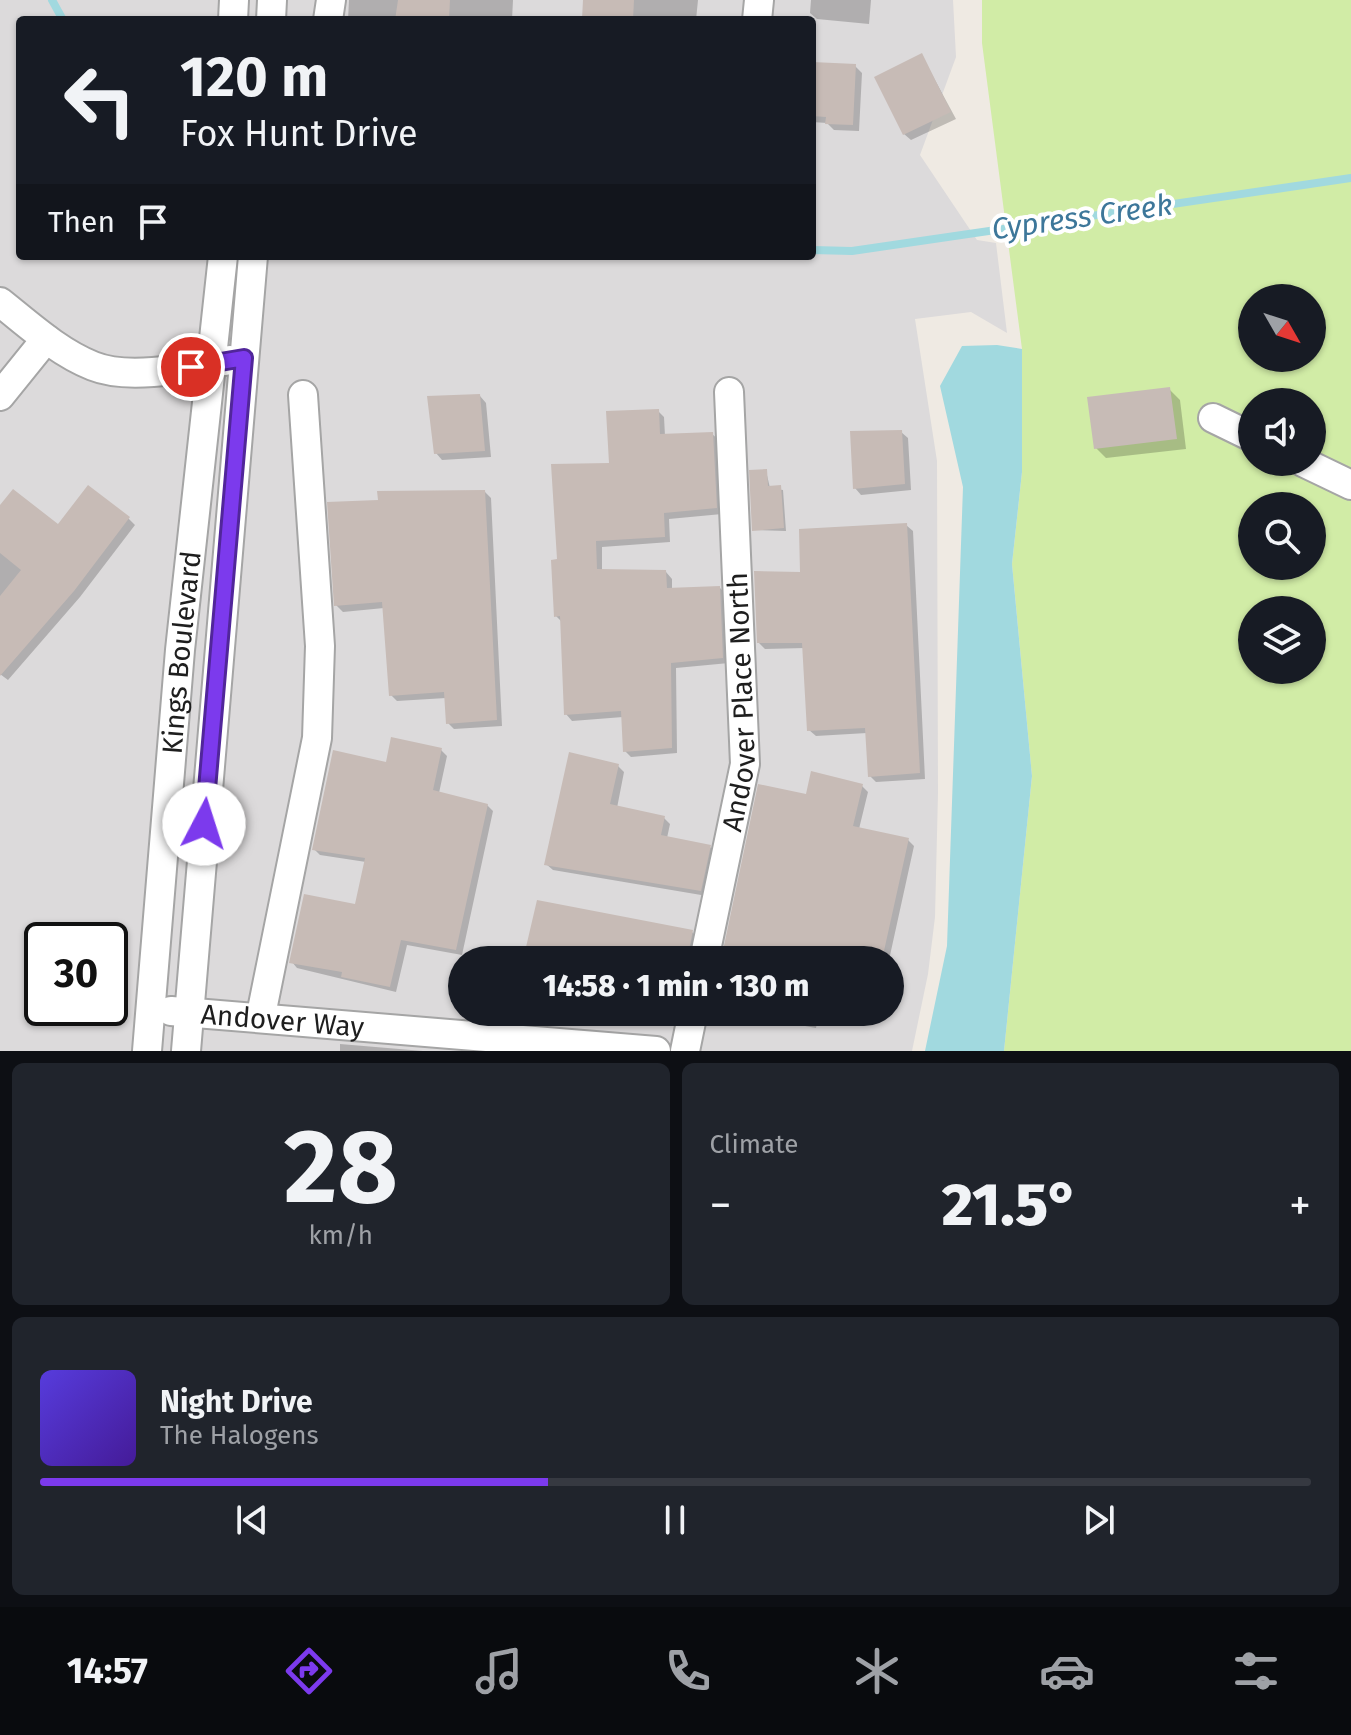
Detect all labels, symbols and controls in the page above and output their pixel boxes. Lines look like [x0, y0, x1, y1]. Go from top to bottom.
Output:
text: 120 m [180, 44, 328, 111]
icon: left [48, 48, 152, 152]
text: Fox Hunt Drive [180, 112, 418, 156]
water label: Cypress Creek [989, 186, 1175, 248]
icon: arrive [131, 200, 175, 244]
text: Then [48, 204, 115, 240]
north arrow [1238, 284, 1326, 372]
map controls [1238, 284, 1326, 684]
pin [157, 333, 225, 401]
icon: arrive [169, 345, 213, 389]
button: sound [1238, 388, 1326, 476]
button: search [1238, 492, 1326, 580]
street label: Kings Boulevard [155, 549, 208, 755]
street label: Andover Place North [715, 572, 762, 834]
button: layers [1238, 596, 1326, 684]
position arrow [162, 782, 246, 866]
speed limit sign: 30 [24, 922, 128, 1026]
text: 14:58 · 1 min · 130 m [543, 968, 809, 1004]
street label: Andover Way [200, 998, 366, 1044]
text: 28 [284, 1105, 398, 1230]
text: Climate [710, 1129, 798, 1160]
text: 21.5° [942, 1169, 1079, 1241]
text: − [710, 1179, 732, 1232]
text: + [1289, 1179, 1311, 1232]
text: km/h [309, 1220, 373, 1251]
text: Night Drive [160, 1384, 313, 1420]
text: The Halogens [160, 1420, 319, 1451]
icon: previous [230, 1498, 274, 1542]
icon: pause [653, 1498, 697, 1542]
icon: next [1077, 1498, 1121, 1542]
icon: directions [281, 1643, 337, 1699]
icon: music [471, 1643, 527, 1699]
icon: phone [660, 1643, 716, 1699]
icon: climate [849, 1643, 905, 1699]
icon: car [1039, 1643, 1095, 1699]
icon: filters [1228, 1643, 1284, 1699]
text: 14:57 [67, 1649, 148, 1693]

